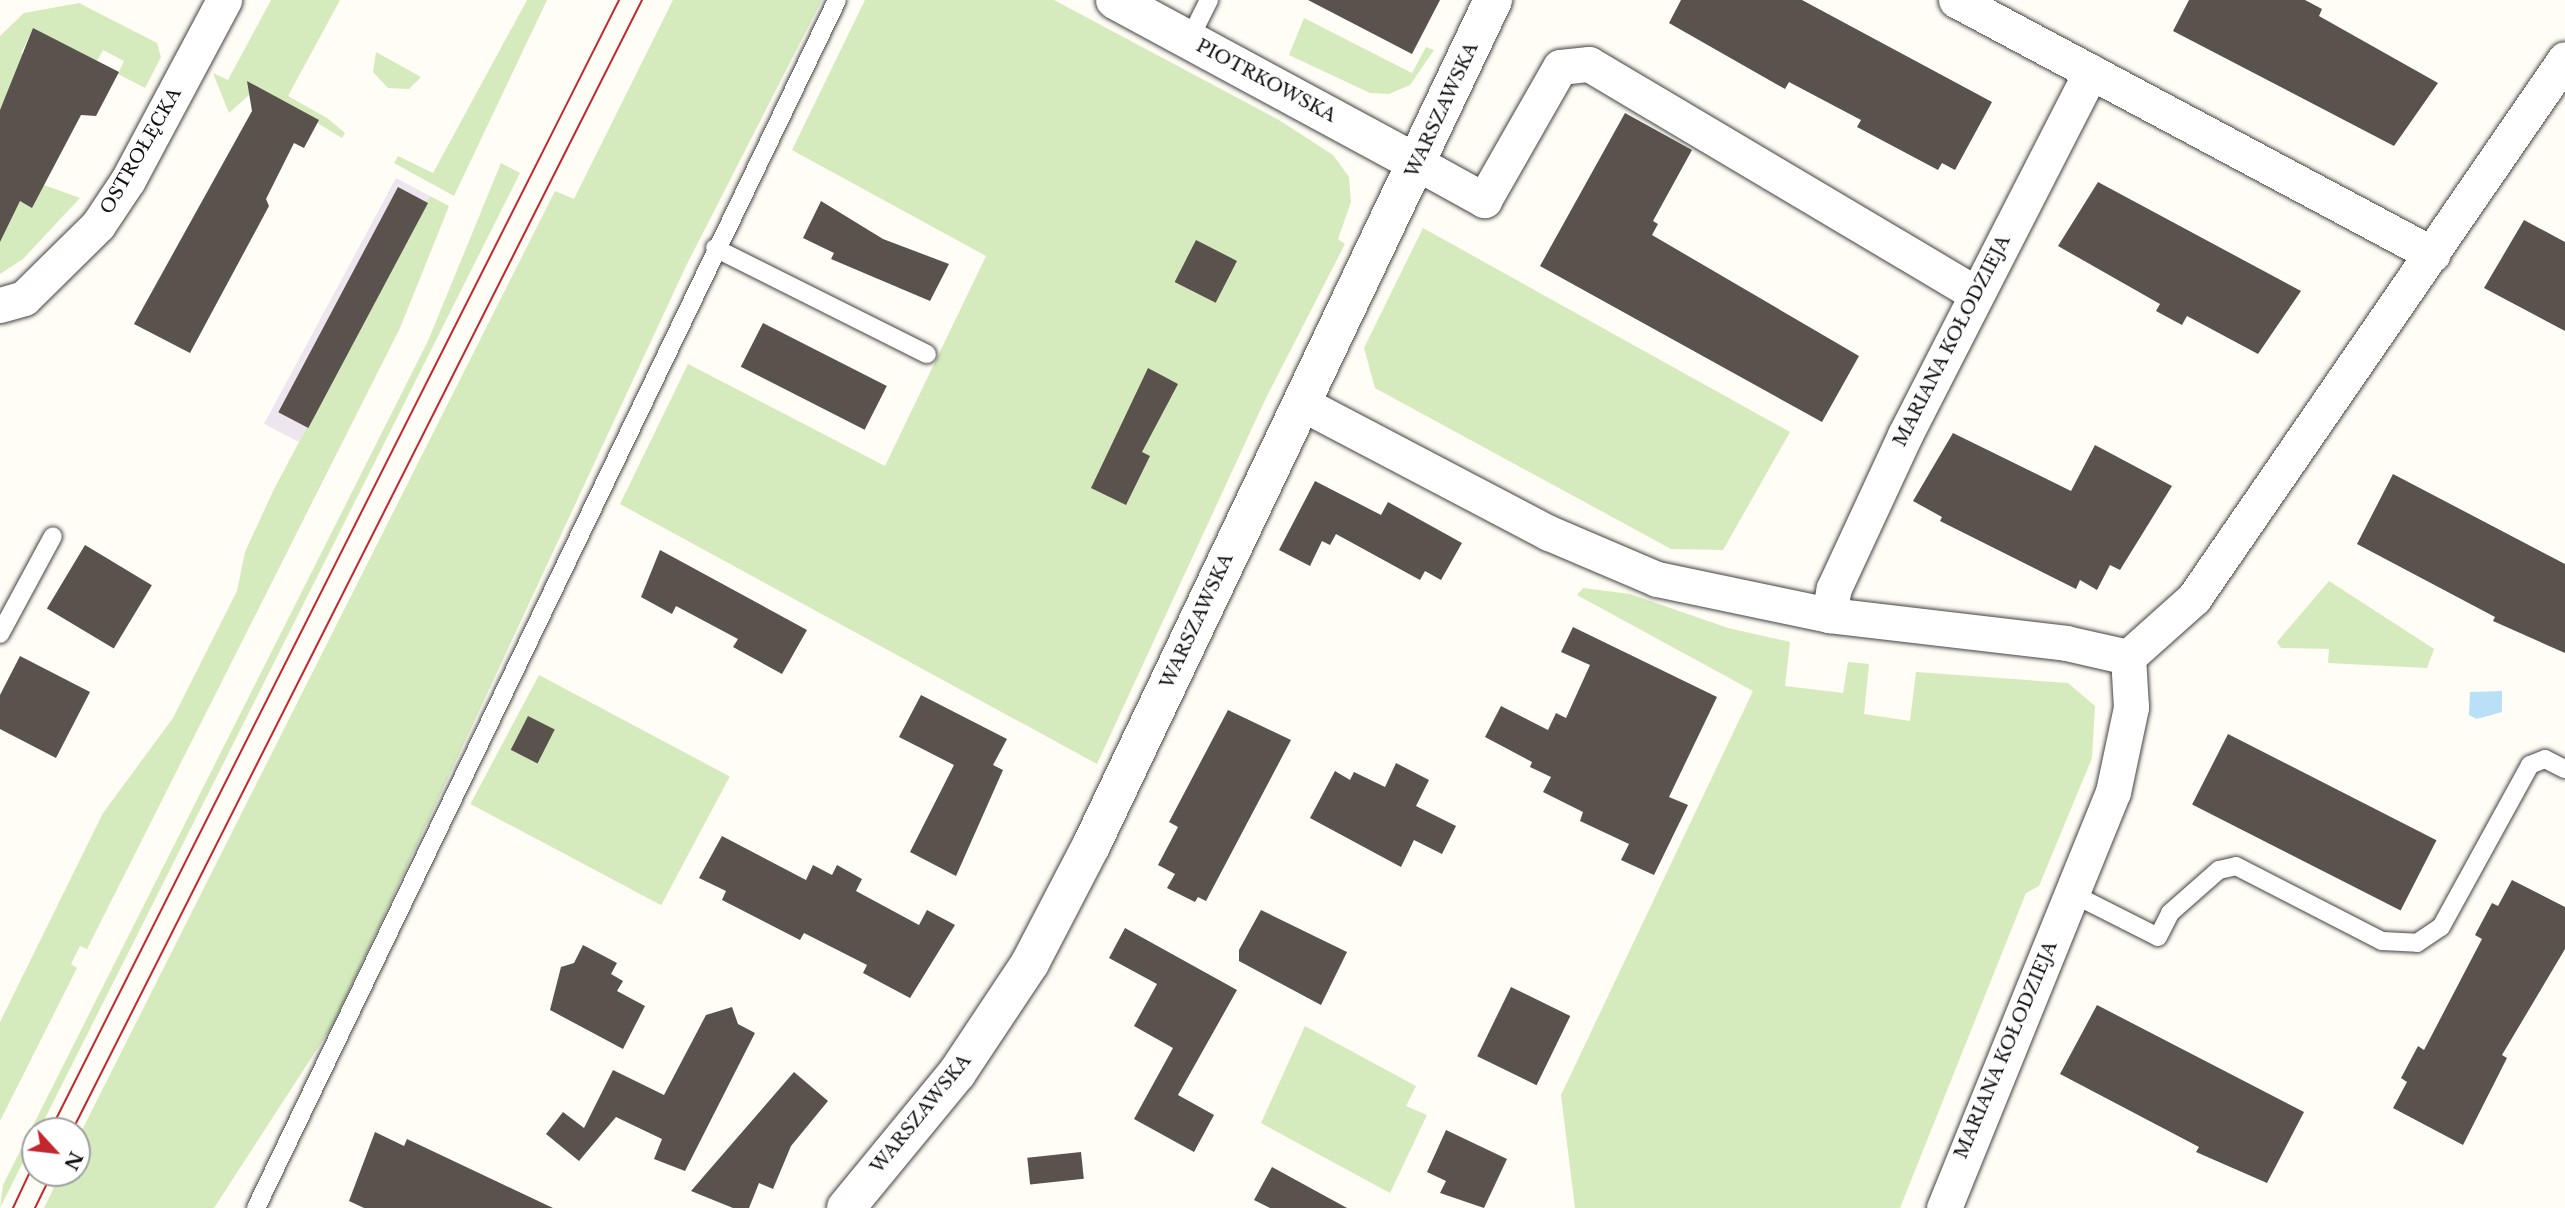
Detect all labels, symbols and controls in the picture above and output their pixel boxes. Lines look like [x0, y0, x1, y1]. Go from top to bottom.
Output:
street label: PIOTRKOWSKA [1192, 35, 1340, 127]
street label: WARSZAWSKA [1401, 39, 1483, 181]
street label: OSTROŁĘCKA [96, 84, 186, 218]
street label: MARIANA KOŁODZIEJA [1889, 231, 2015, 451]
street label: WARSZAWSKA [1156, 550, 1238, 692]
street label: MARIANA KOŁODZIEJA [1950, 938, 2062, 1162]
street label: WARSZAWSKA [867, 1050, 975, 1178]
north arrow [21, 1117, 91, 1187]
text: N [59, 1148, 88, 1174]

